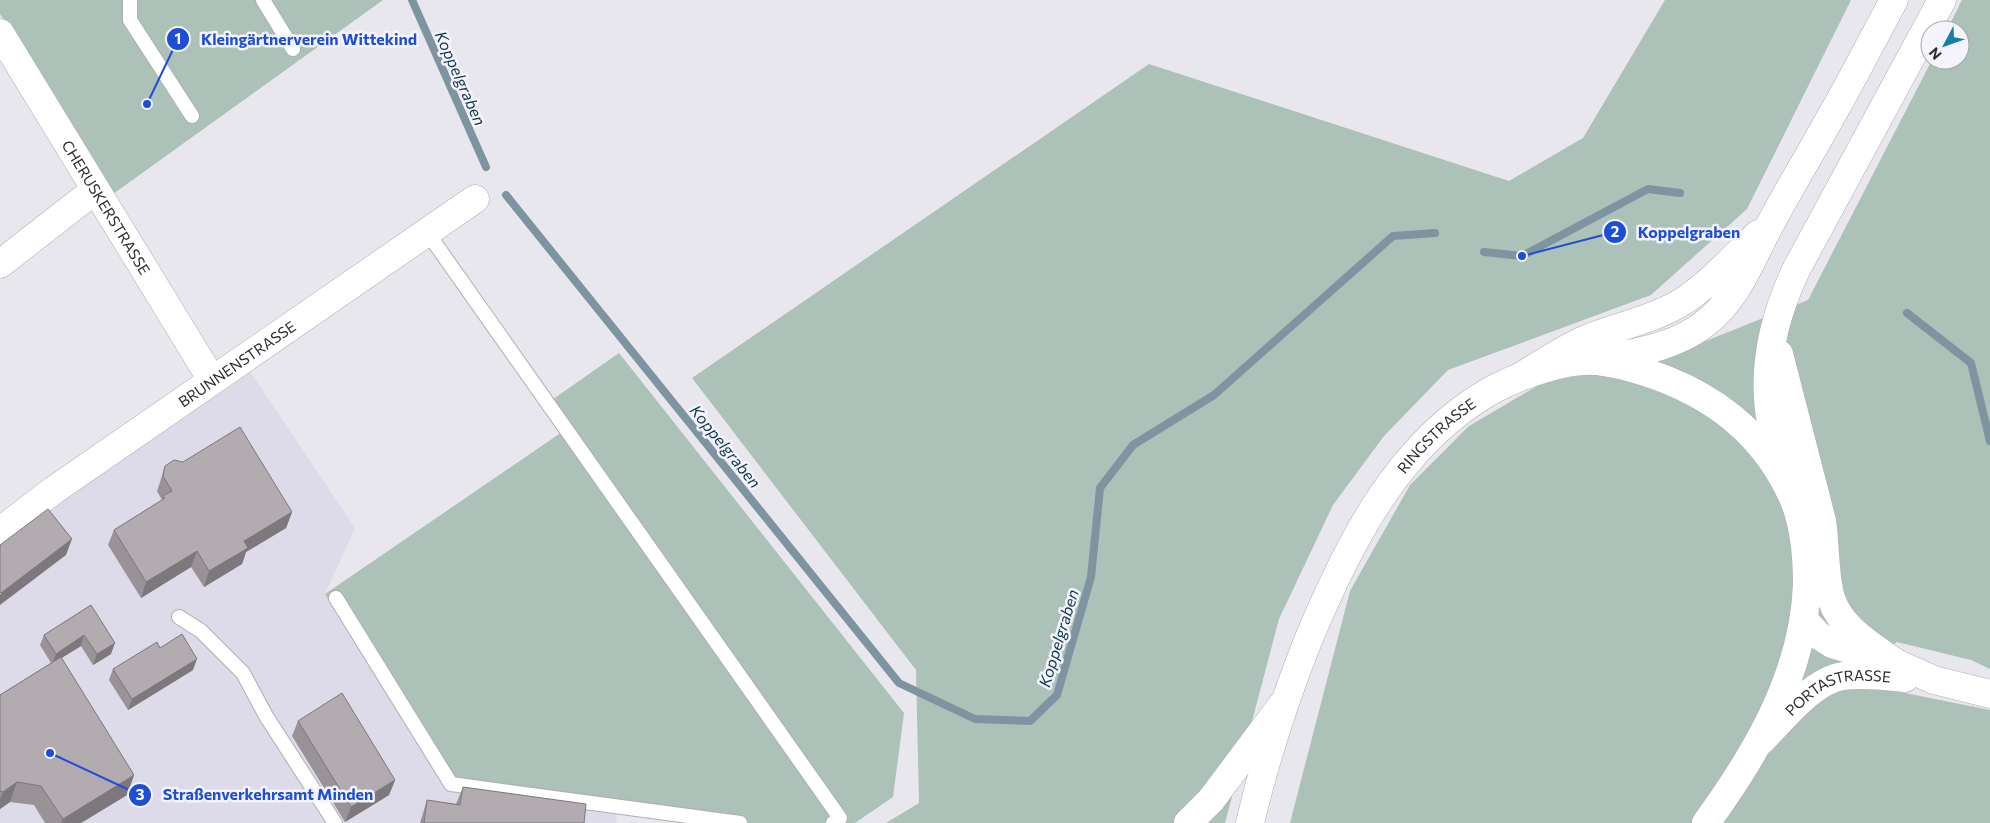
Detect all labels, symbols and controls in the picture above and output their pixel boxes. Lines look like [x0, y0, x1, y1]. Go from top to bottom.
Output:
north arrow [1920, 20, 1970, 70]
callout: Kleingärtnerverein Wittekind [165, 24, 427, 55]
water label: Koppelgraben [432, 28, 490, 128]
text: 1 [175, 29, 181, 47]
text: Kleingärtnerverein Wittekind [201, 29, 417, 48]
text: N [1925, 44, 1945, 63]
street label: CHERUSKERSTRASSE [58, 137, 154, 278]
callout: Koppelgraben [1603, 217, 1750, 248]
text: 2 [1611, 222, 1619, 240]
text: Koppelgraben [1638, 222, 1740, 241]
street label: BRUNNENSTRASSE [175, 317, 299, 410]
street label: RINGSTRASSE [1393, 394, 1479, 477]
water label: Koppelgraben [687, 401, 765, 491]
water label: Koppelgraben [1034, 587, 1082, 689]
street label: PORTASTRASSE [1781, 666, 1892, 719]
callout: Straßenverkehrsamt Minden [128, 779, 383, 810]
text: Straßenverkehrsamt Minden [163, 784, 373, 803]
text: 3 [136, 785, 145, 803]

